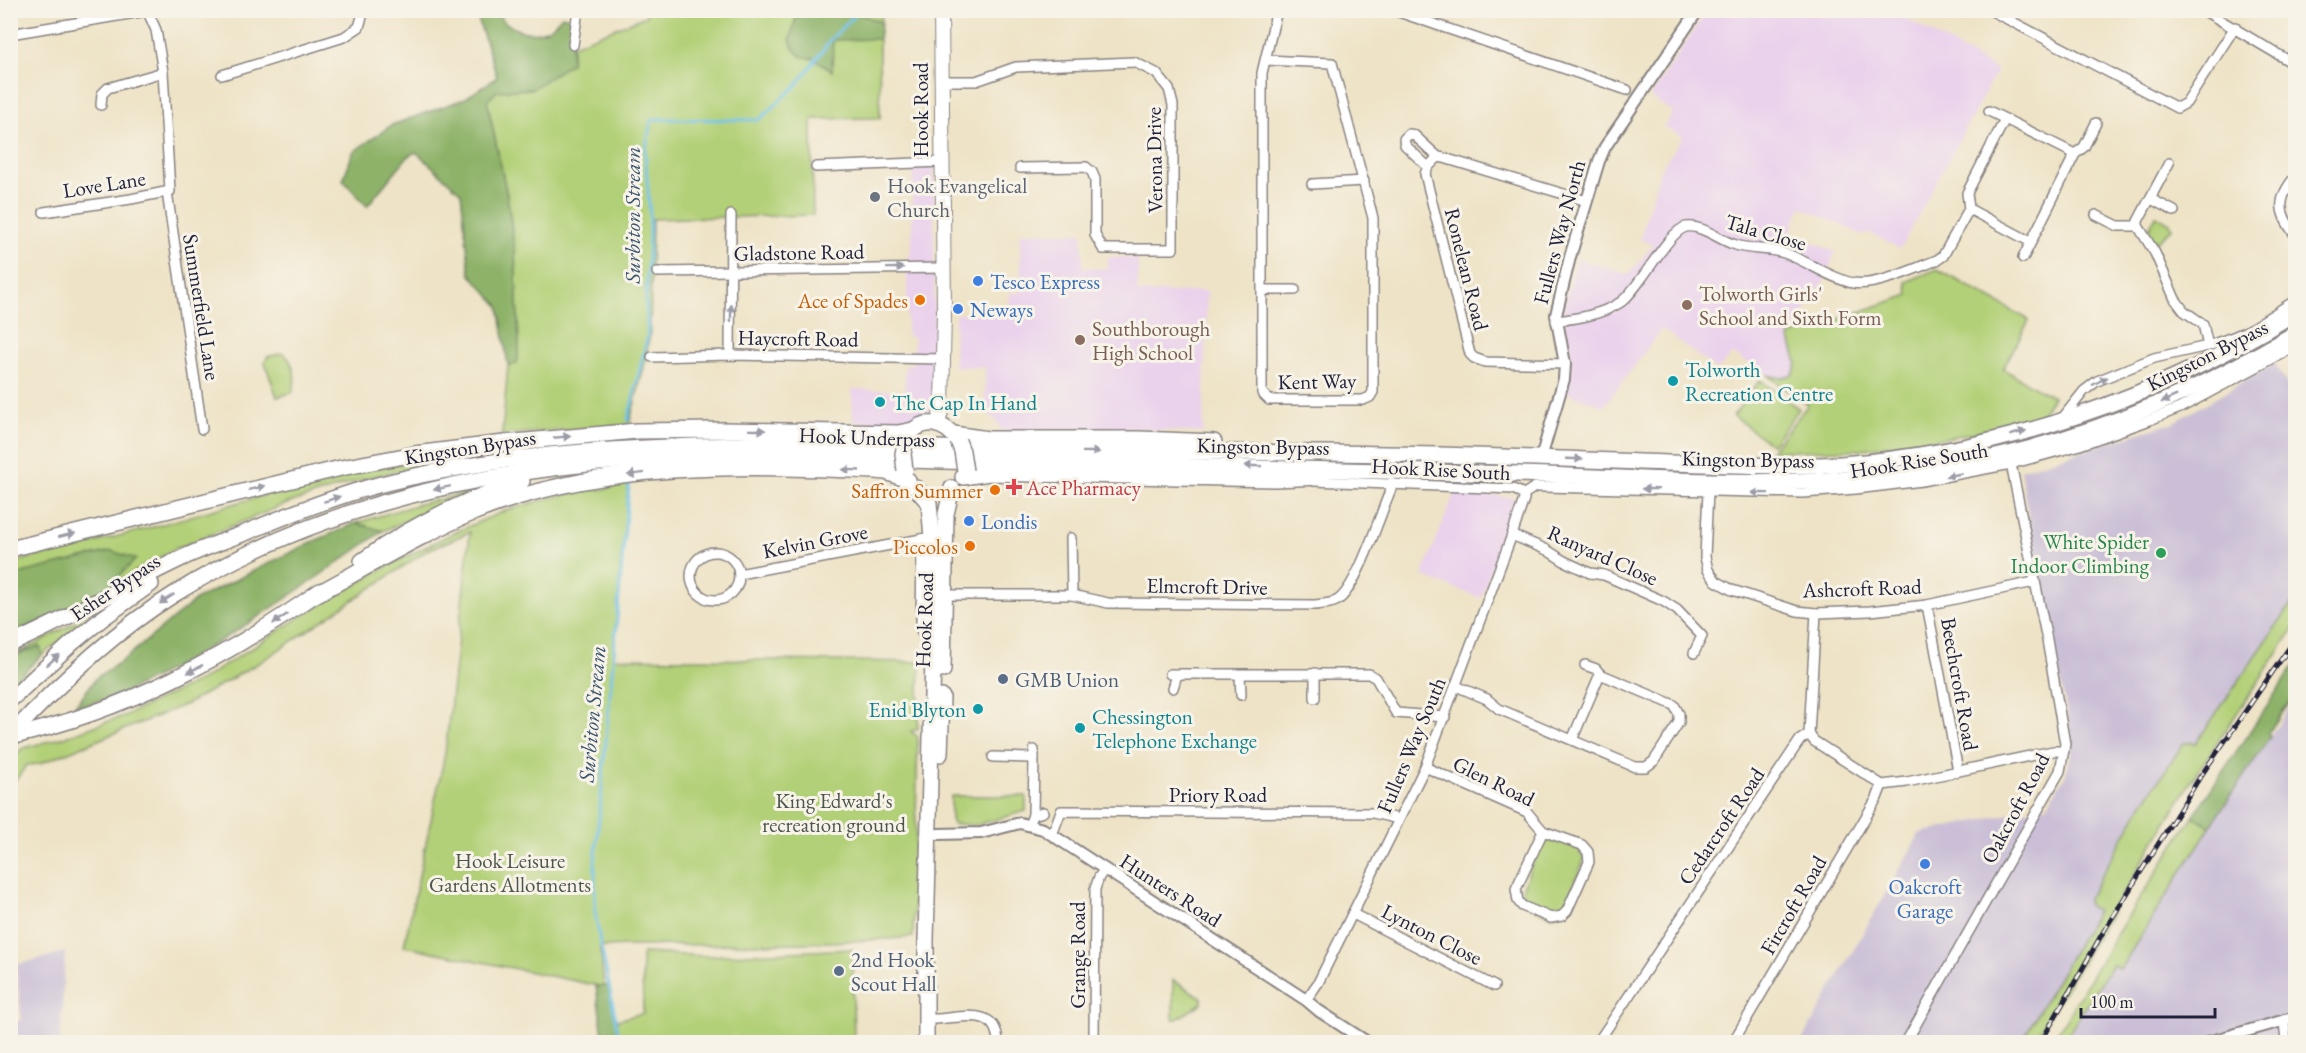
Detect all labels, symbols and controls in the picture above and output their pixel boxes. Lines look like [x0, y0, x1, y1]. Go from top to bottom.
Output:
street label: Hook Road [907, 62, 934, 158]
street label: Verona Drive [1140, 107, 1168, 213]
water label: Surbiton Stream [618, 147, 647, 284]
street label: Fullers Way North [1527, 157, 1591, 307]
street label: Love Lane [61, 164, 147, 204]
place label: Hook Evangelical Church [887, 172, 1027, 223]
marker: Hook Evangelical Church [868, 190, 882, 204]
street label: Ronelean Road [1439, 205, 1495, 334]
street label: Tala Close [1722, 208, 1810, 256]
street label: Summerfield Lane [177, 232, 227, 382]
street label: Gladstone Road [733, 237, 865, 267]
one-way arrow [886, 263, 905, 273]
place label: Tesco Express [990, 268, 1100, 295]
marker: Tesco Express [971, 274, 985, 288]
place label: Tolworth Girls' School and Sixth Form [1699, 280, 1882, 331]
place label: Ace of Spades [796, 287, 908, 314]
marker: Ace of Spades [913, 293, 927, 307]
place label: Neways [970, 296, 1033, 323]
marker: Tolworth Girls' School and Sixth Form [1680, 298, 1694, 312]
marker: Neways [951, 302, 965, 316]
one-way arrow [726, 304, 735, 323]
street label: Kingston Bypass [2142, 313, 2272, 397]
place label: Southborough High School [1092, 315, 1210, 366]
street label: Haycroft Road [737, 323, 859, 353]
marker: Southborough High School [1073, 333, 1087, 347]
place label: Tolworth Recreation Centre [1685, 356, 1833, 407]
street label: Kent Way [1277, 367, 1357, 395]
marker: Tolworth Recreation Centre [1666, 374, 1680, 388]
one-way arrow [2092, 376, 2109, 386]
place label: The Cap In Hand [892, 389, 1038, 416]
one-way arrow [2160, 394, 2178, 404]
marker: The Cap In Hand [873, 395, 887, 409]
street label: Hook Underpass [798, 421, 936, 453]
street label: Kingston Bypass [402, 423, 538, 471]
one-way arrow [748, 425, 767, 435]
one-way arrow [2009, 428, 2027, 437]
street label: Kingston Bypass [1196, 431, 1330, 461]
one-way arrow [553, 432, 572, 442]
street label: Hook Rise South [1848, 436, 1990, 484]
street label: Kingston Bypass [1681, 444, 1815, 474]
one-way arrow [1082, 447, 1101, 456]
street label: Hook Rise South [1371, 452, 1512, 486]
one-way arrow [1564, 455, 1583, 464]
one-way arrow [1243, 462, 1262, 471]
one-way arrow [842, 465, 861, 474]
one-way arrow [626, 469, 645, 479]
one-way arrow [1944, 471, 1963, 480]
place label: Ace Pharmacy [1025, 474, 1142, 501]
place label: Saffron Summer [851, 477, 983, 504]
marker: Ace Pharmacy [1007, 480, 1021, 494]
one-way arrow [247, 483, 266, 492]
one-way arrow [433, 483, 452, 493]
marker: Saffron Summer [988, 483, 1002, 497]
one-way arrow [1640, 485, 1659, 494]
one-way arrow [1751, 488, 1770, 497]
one-way arrow [323, 494, 341, 504]
place label: Londis [981, 508, 1038, 535]
marker: Londis [962, 514, 976, 528]
street label: Kelvin Grove [760, 518, 870, 564]
street label: Ranyard Close [1544, 519, 1662, 591]
place label: White Spider Indoor Climbing [2011, 528, 2150, 579]
one-way arrow [58, 530, 76, 540]
place label: Piccolos [893, 533, 958, 560]
marker: Piccolos [963, 539, 977, 553]
marker: White Spider Indoor Climbing [2154, 546, 2168, 560]
street label: Esher Bypass [65, 547, 165, 627]
street label: Hook Road [909, 571, 939, 668]
street label: Elmcroft Drive [1146, 571, 1268, 601]
street label: Ashcroft Road [1801, 572, 1922, 604]
one-way arrow [159, 593, 175, 605]
one-way arrow [272, 613, 288, 625]
street label: Beechcroft Road [1935, 615, 1985, 753]
water label: Surbiton Stream [572, 645, 612, 784]
one-way arrow [45, 653, 60, 666]
one-way arrow [186, 665, 203, 674]
place label: GMB Union [1015, 666, 1119, 693]
marker: GMB Union [996, 672, 1010, 686]
street label: Fullers Way South [1370, 673, 1452, 817]
place label: Enid Blyton [868, 696, 966, 723]
marker: Enid Blyton [971, 702, 985, 716]
place label: Chessington Telephone Exchange [1092, 703, 1257, 754]
marker: Chessington Telephone Exchange [1073, 721, 1087, 735]
street label: Oakcroft Road [1975, 748, 2056, 868]
street label: Glen Road [1449, 750, 1540, 813]
street label: Cedarcroft Road [1672, 762, 1770, 890]
street label: Priory Road [1169, 781, 1268, 808]
park label: King Edward's recreation ground [762, 787, 906, 838]
park label: Hook Leisure Gardens Allotments [429, 847, 591, 898]
street label: Hunters Road [1115, 847, 1227, 933]
street label: Fircroft Road [1754, 850, 1832, 959]
marker: Oakcroft Garage [1918, 857, 1932, 871]
place label: Oakcroft Garage [1888, 873, 1962, 924]
street label: Lynton Close [1377, 897, 1487, 971]
street label: Grange Road [1064, 901, 1091, 1009]
place label: 2nd Hook Scout Hall [851, 946, 937, 997]
marker: 2nd Hook Scout Hall [832, 964, 846, 978]
scale bar [2081, 981, 2214, 1019]
text: 100 m [2090, 990, 2134, 1013]

